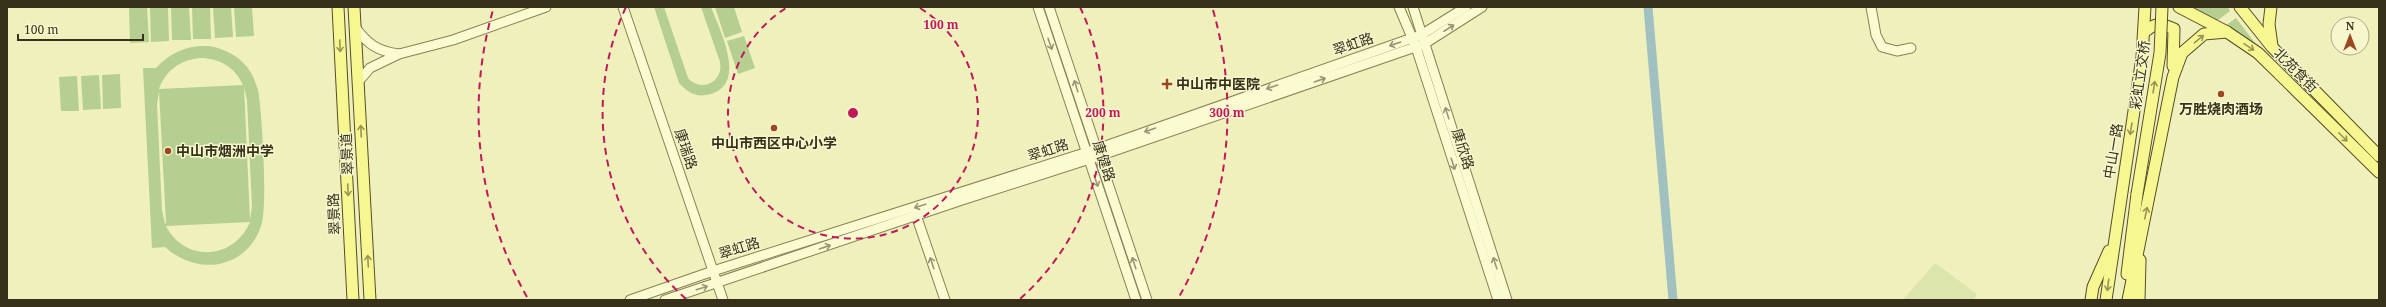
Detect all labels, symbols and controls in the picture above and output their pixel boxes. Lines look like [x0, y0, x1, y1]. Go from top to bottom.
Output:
scale bar [18, 16, 143, 42]
text: 100 m [923, 16, 959, 33]
north arrow [2330, 16, 2370, 56]
text: N [2346, 18, 2355, 33]
text: 100 m [24, 21, 59, 38]
one-way arrow [1443, 24, 1454, 32]
street label: 翠虹路 [1330, 28, 1376, 59]
one-way arrow [2194, 34, 2204, 43]
one-way arrow [1047, 37, 1054, 50]
one-way arrow [337, 39, 344, 52]
street label: 彩虹立交桥 [2125, 39, 2154, 111]
one-way arrow [1388, 41, 1401, 48]
one-way arrow [2244, 43, 2255, 51]
street label: 北苑食街 [2270, 43, 2323, 96]
place label: 中山市中医院 [1176, 74, 1260, 93]
one-way arrow [1313, 75, 1325, 83]
marker: 中山市中医院 [1161, 78, 1173, 90]
one-way arrow [1072, 80, 1079, 93]
one-way arrow [2151, 81, 2159, 94]
one-way arrow [1267, 84, 1279, 92]
marker: 万胜烧肉酒场 [2216, 89, 2226, 99]
place label: 万胜烧肉酒场 [2179, 99, 2263, 118]
text: 200 m [1085, 104, 1121, 121]
text: 300 m [1209, 104, 1245, 121]
centre of rings [846, 106, 860, 120]
one-way arrow [1442, 107, 1450, 119]
street label: 中山一路 [2099, 122, 2126, 180]
one-way arrow [2127, 122, 2135, 135]
marker: 中山市西区中心小学 [769, 123, 779, 133]
one-way arrow [357, 125, 364, 138]
street label: 康瑞路 [671, 126, 702, 172]
street label: 康欣路 [1448, 126, 1479, 172]
one-way arrow [1144, 127, 1156, 135]
one-way arrow [2338, 132, 2348, 142]
street label: 翠景道 [336, 133, 357, 175]
place label: 中山市西区中心小学 [711, 133, 837, 152]
street label: 翠虹路 [1025, 134, 1071, 165]
street label: 康健路 [1089, 138, 1120, 184]
place label: 中山市烟洲中学 [176, 141, 274, 160]
marker: 中山市烟洲中学 [163, 146, 173, 156]
one-way arrow [1450, 158, 1458, 170]
one-way arrow [1092, 174, 1100, 186]
one-way arrow [344, 183, 351, 196]
street label: 翠景路 [323, 193, 344, 235]
one-way arrow [913, 203, 926, 210]
one-way arrow [2143, 207, 2151, 220]
street label: 翠虹路 [716, 232, 762, 263]
one-way arrow [819, 242, 831, 250]
one-way arrow [364, 255, 371, 268]
one-way arrow [1130, 257, 1138, 269]
one-way arrow [1491, 257, 1499, 269]
one-way arrow [928, 258, 936, 270]
one-way arrow [2104, 278, 2112, 291]
one-way arrow [695, 284, 708, 291]

